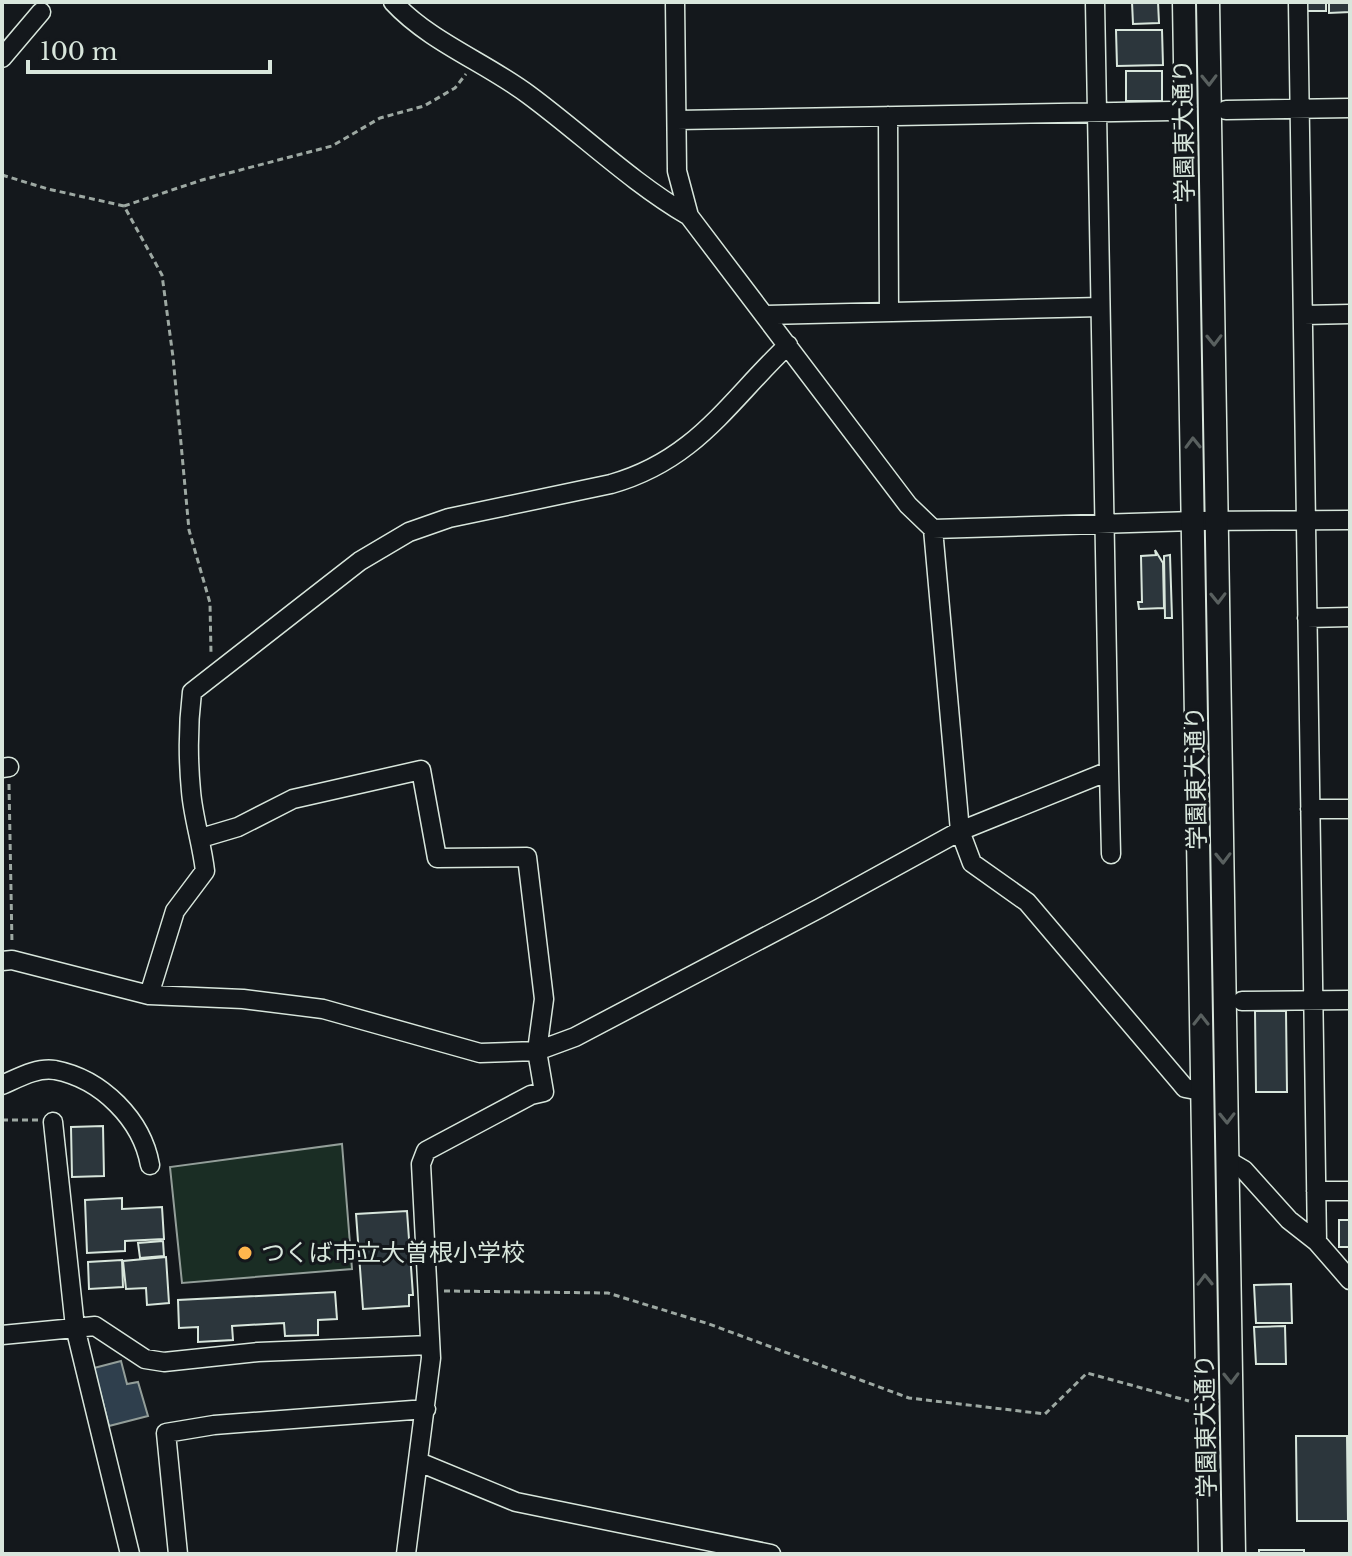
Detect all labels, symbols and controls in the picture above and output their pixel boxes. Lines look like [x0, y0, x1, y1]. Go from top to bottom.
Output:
scale bar [28, 24, 270, 74]
text: 100 m [40, 37, 118, 66]
street label: 学園東大通り [1168, 59, 1199, 203]
one-way arrow [1200, 74, 1218, 87]
one-way arrow [1206, 334, 1223, 347]
one-way arrow [1184, 436, 1202, 449]
one-way arrow [1210, 592, 1227, 605]
street label: 学園東大通り [1180, 706, 1211, 850]
one-way arrow [1215, 852, 1232, 865]
one-way arrow [1192, 1013, 1210, 1026]
one-way arrow [1218, 1112, 1236, 1125]
place label: つくば市立大曽根小学校 [261, 1238, 525, 1267]
marker: つくば市立大曽根小学校 [236, 1244, 254, 1262]
one-way arrow [1196, 1273, 1214, 1286]
street label: 学園東大通り [1190, 1354, 1221, 1498]
one-way arrow [1222, 1372, 1240, 1385]

